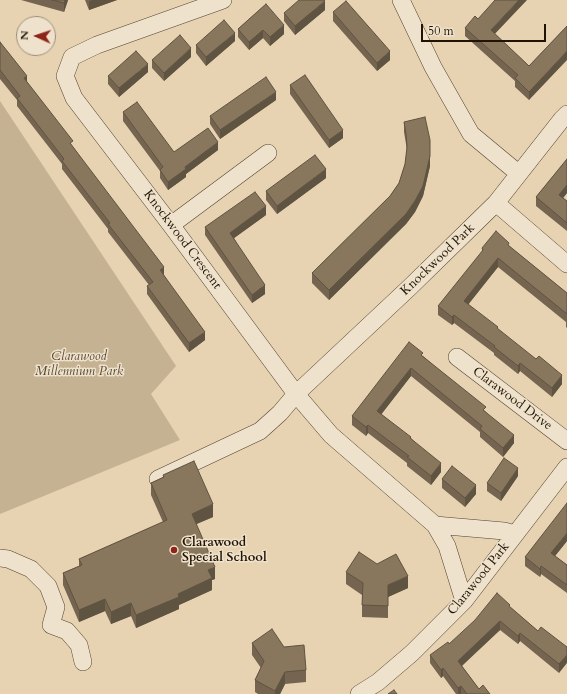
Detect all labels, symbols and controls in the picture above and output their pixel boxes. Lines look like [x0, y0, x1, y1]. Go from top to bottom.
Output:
north arrow [16, 16, 56, 56]
scale bar [423, 16, 548, 42]
text: 50 m [428, 23, 454, 39]
text: N [17, 30, 32, 41]
street label: Knockwood Crescent [140, 187, 224, 293]
street label: Knockwood Park [398, 221, 478, 299]
park label: Clarawood Millennium Park [35, 349, 123, 380]
street label: Clarawood Drive [469, 364, 555, 434]
place label: Clarawood Special School [182, 535, 267, 566]
street label: Clarawood Park [445, 539, 513, 619]
marker: Clarawood Special School [169, 545, 179, 555]

